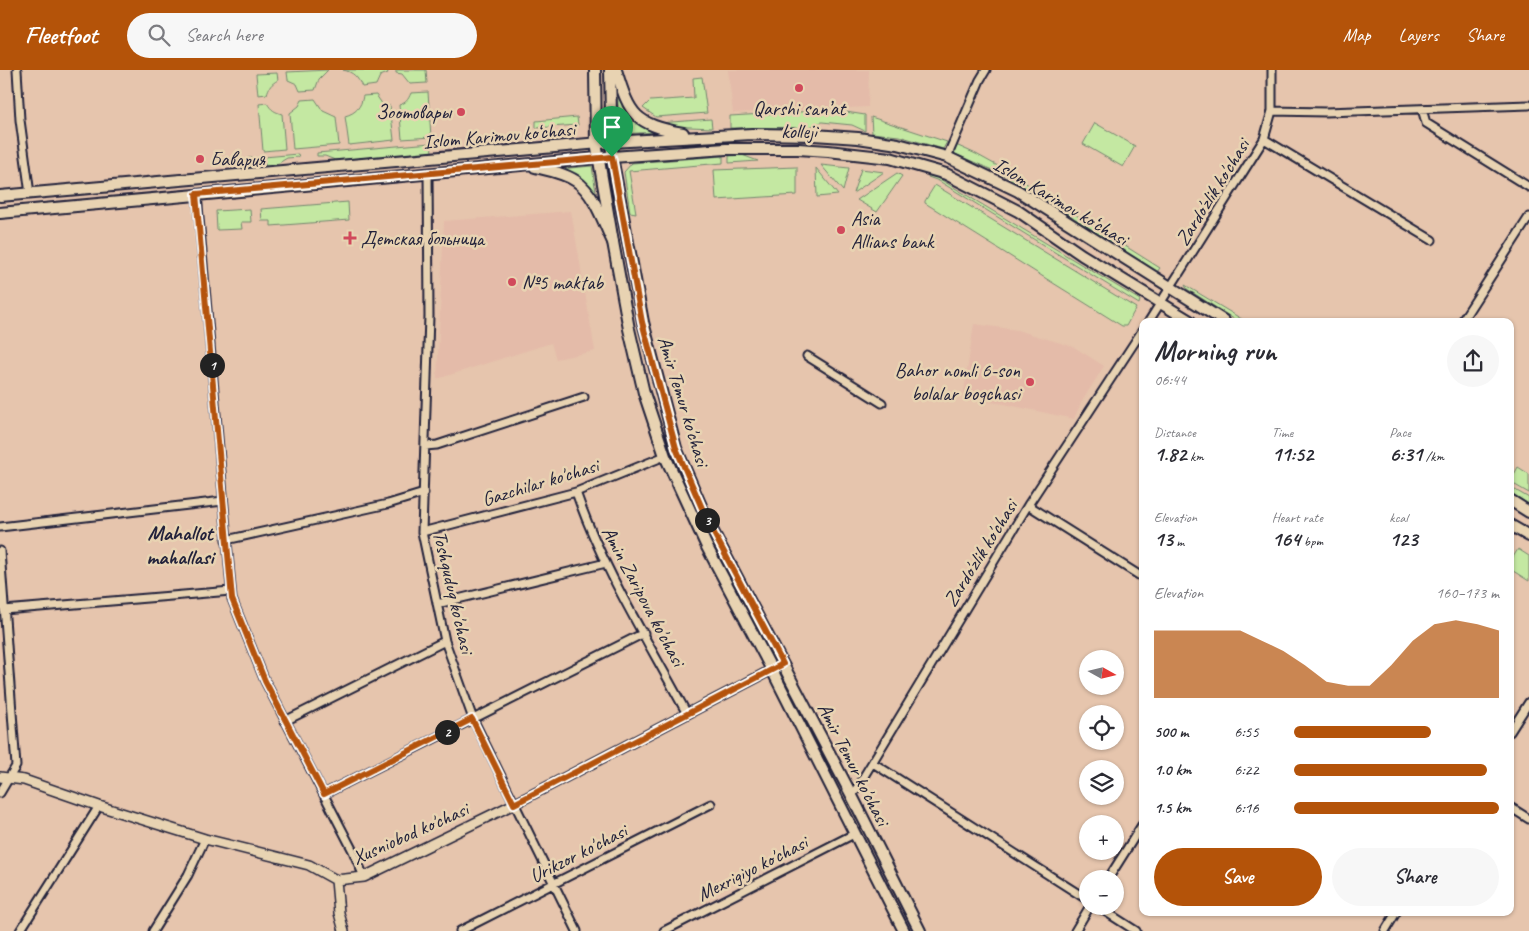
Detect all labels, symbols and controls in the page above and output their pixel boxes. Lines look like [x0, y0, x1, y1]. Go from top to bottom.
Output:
search box [127, 13, 477, 58]
text: Fleetfoot [25, 20, 97, 50]
icon: search [145, 21, 173, 49]
text: Search here [185, 23, 263, 47]
text: Map [1343, 24, 1371, 46]
text: Layers [1399, 24, 1438, 46]
text: Share [1466, 24, 1504, 46]
marker: Qarshi san’at kolleji [793, 82, 805, 94]
place label: Qarshi san’at kolleji [753, 96, 847, 144]
place label: Зоотовары [376, 100, 452, 125]
marker: Зоотовары [455, 106, 467, 118]
pin [591, 106, 633, 157]
icon: arrive [598, 113, 626, 141]
street label: Islom Karimov ko‘chasi [422, 116, 578, 155]
street label: Zardo'zlik ko'chasi [1170, 132, 1256, 250]
place label: Бавария [210, 147, 266, 172]
street label: Islom Karimov ko‘chasi [989, 151, 1134, 253]
marker: Бавария [194, 153, 206, 165]
place label: Asia Allians bank [851, 206, 935, 254]
marker: Asia Allians bank [835, 224, 847, 236]
place label: Детская больница [361, 226, 486, 251]
marker: Детская больница [343, 231, 357, 245]
place label: №5 maktab [522, 270, 604, 295]
marker: №5 maktab [506, 276, 518, 288]
street label: Amir Temur ko'chasi [652, 333, 716, 471]
text: Morning run [1154, 333, 1276, 368]
button: share [1447, 335, 1499, 387]
pin: 1 [200, 352, 224, 378]
text: 1 [209, 357, 216, 374]
place label: Bahor nomli 6-son bolalar bogchasi [895, 358, 1022, 406]
text: 06:44 [1154, 370, 1186, 390]
marker: Bahor nomli 6-son bolalar bogchasi [1024, 376, 1036, 388]
text: Distance [1154, 424, 1196, 441]
text: Time [1272, 424, 1293, 441]
text: Pace [1389, 424, 1411, 441]
text: 1.82 [1154, 441, 1187, 467]
text: 11:52 [1272, 441, 1313, 467]
text: 6:31 [1389, 441, 1422, 467]
text: km [1187, 448, 1204, 465]
text: /km [1422, 448, 1444, 465]
street label: Gazchilar ko'chasi [479, 452, 604, 512]
street label: Zardo'zlik ko'chasi [938, 493, 1024, 611]
pin: 3 [694, 508, 720, 532]
text: Elevation [1154, 509, 1197, 526]
text: Heart rate [1272, 509, 1323, 526]
text: kcal [1389, 509, 1408, 526]
text: 3 [704, 512, 711, 529]
district label: Mahallot mahallasi [146, 520, 217, 570]
street label: Amin Zaripova ko'chasi [596, 522, 692, 672]
text: 13 [1154, 526, 1173, 552]
text: 164 [1272, 526, 1300, 552]
text: 123 [1389, 526, 1418, 552]
street label: Toshquduq ko'chasi [427, 528, 480, 658]
text: m [1173, 533, 1184, 550]
text: bpm [1300, 533, 1323, 550]
text: Elevation [1154, 583, 1203, 603]
text: 160–173 m [1436, 583, 1499, 603]
north arrow [1079, 650, 1124, 695]
map controls [1079, 650, 1124, 915]
street label: Amir Temur ko'chasi [812, 699, 896, 832]
button: locate [1079, 705, 1124, 750]
pin: 2 [434, 720, 460, 744]
text: 500 m [1154, 722, 1188, 742]
text: 6:55 [1234, 722, 1259, 742]
text: 2 [444, 724, 451, 741]
button: layers [1079, 760, 1124, 805]
text: 1.0 km [1154, 760, 1191, 780]
text: 6:22 [1234, 760, 1259, 780]
street label: Xusniobod ko'chasi [348, 796, 474, 870]
text: 1.5 km [1154, 798, 1191, 818]
text: 6:16 [1234, 798, 1259, 818]
button: + [1079, 815, 1124, 860]
street label: Urikzor ko'chasi [525, 817, 633, 889]
street label: Mexrigiyo ko'chasi [693, 829, 814, 907]
button: Save [1154, 848, 1322, 906]
button: Share [1332, 848, 1499, 906]
button: − [1079, 870, 1124, 915]

